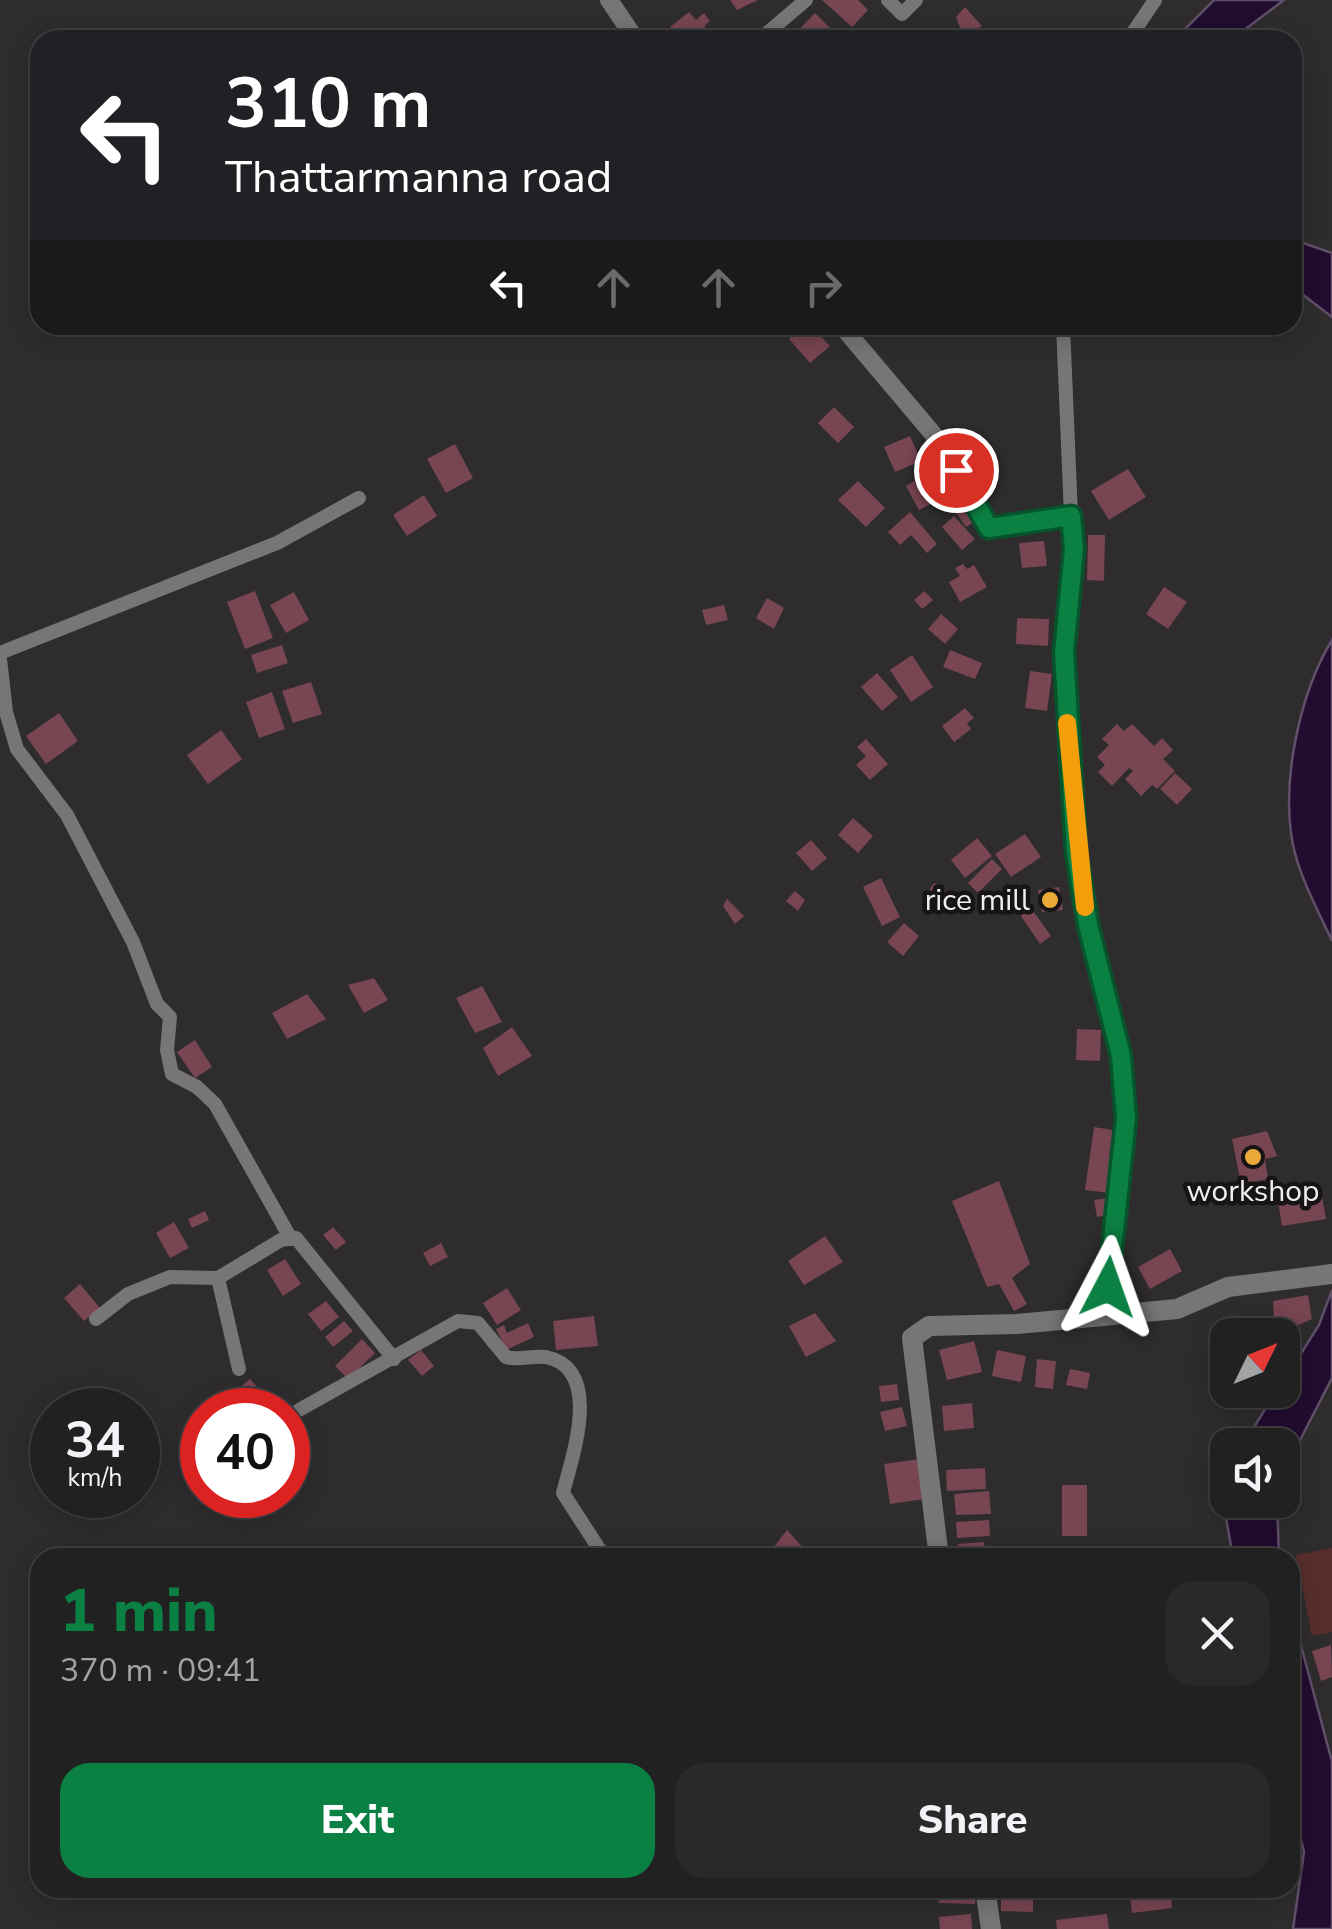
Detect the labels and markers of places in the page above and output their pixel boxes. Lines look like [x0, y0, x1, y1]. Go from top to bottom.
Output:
pin [914, 428, 999, 513]
place label: rice mill [925, 880, 1030, 921]
marker: rice mill [1039, 889, 1061, 911]
marker: workshop [1242, 1146, 1264, 1168]
place label: workshop [1187, 1171, 1319, 1212]

